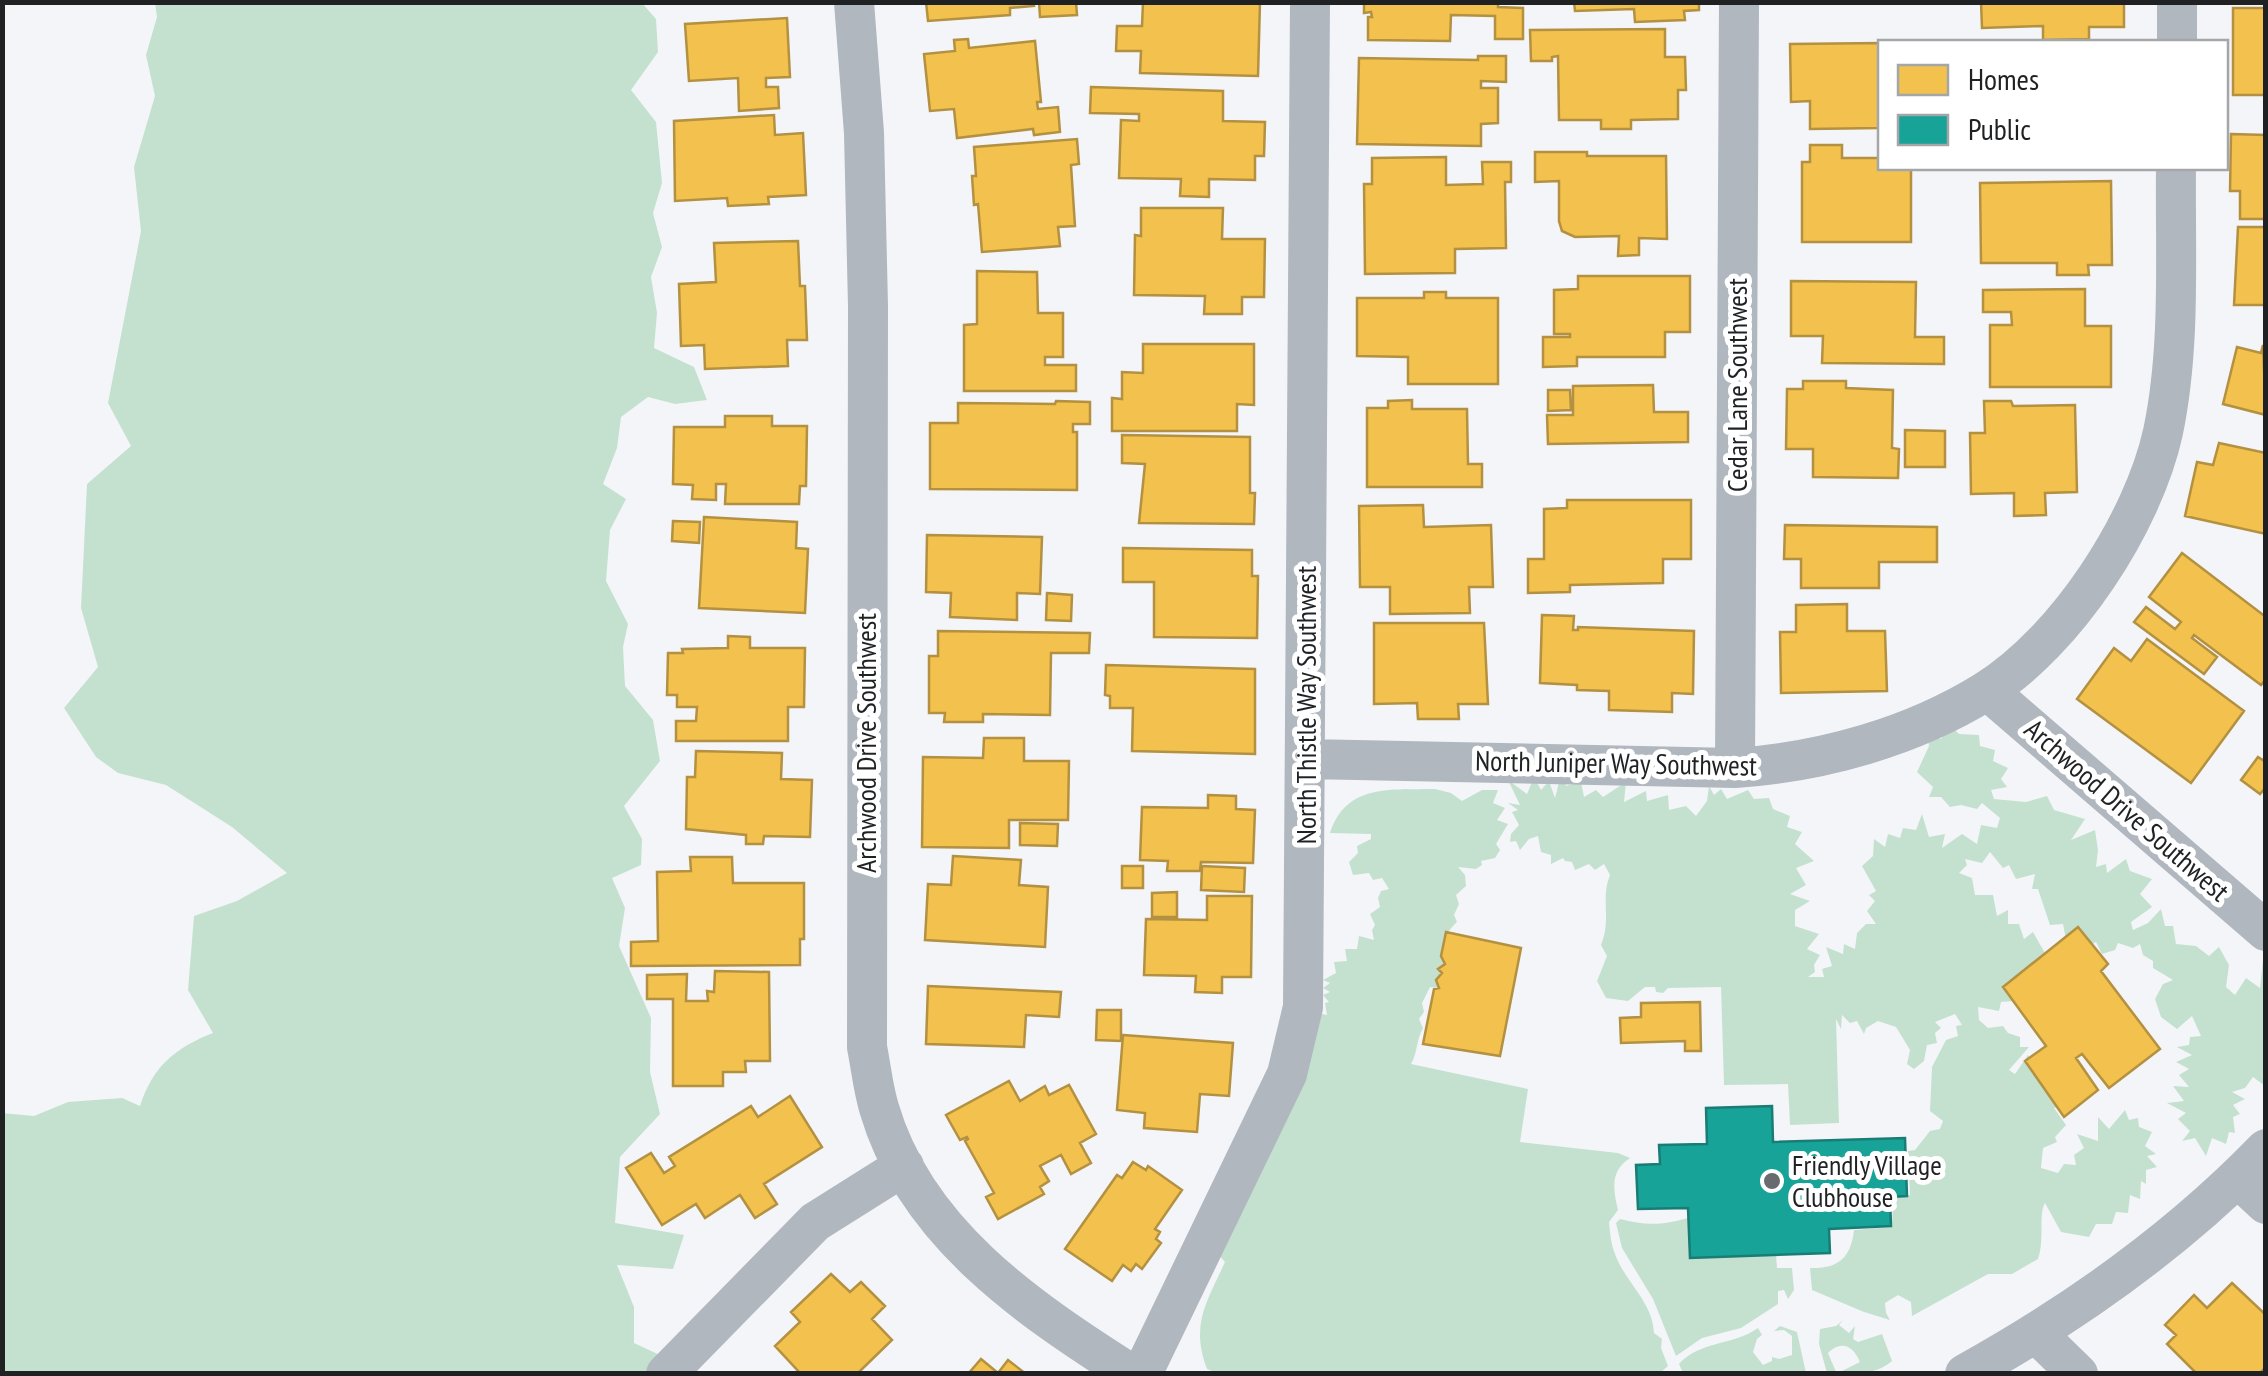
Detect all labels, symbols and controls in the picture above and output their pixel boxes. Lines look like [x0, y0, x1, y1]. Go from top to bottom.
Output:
legend [1878, 40, 2228, 170]
text: Homes [1968, 59, 2039, 98]
text: Public [1968, 109, 2031, 148]
street label: Cedar Lane Southwest [1718, 278, 1755, 492]
street label: North Thistle Way Southwest [1287, 566, 1324, 844]
street label: Archwood Drive Southwest [847, 613, 884, 873]
street label: Archwood Drive Southwest [2017, 710, 2238, 909]
street label: North Juniper Way Southwest [1475, 742, 1757, 783]
place label: Friendly Village Clubhouse [1792, 1146, 1942, 1215]
marker: Friendly Village Clubhouse [1761, 1170, 1783, 1192]

